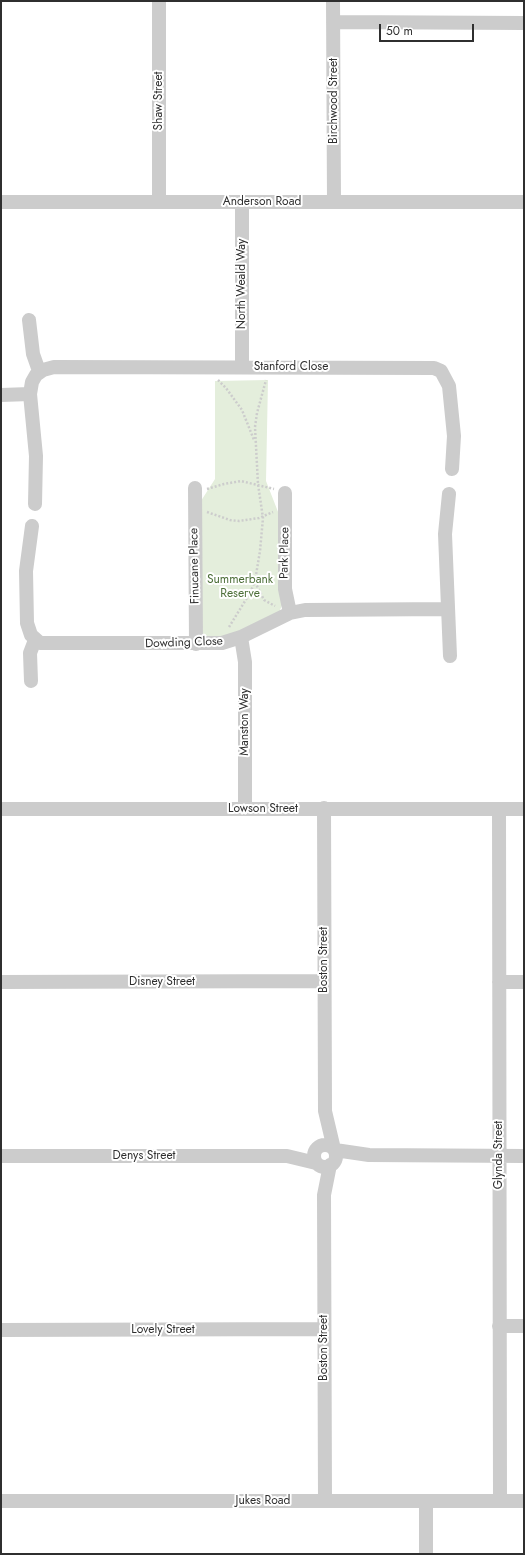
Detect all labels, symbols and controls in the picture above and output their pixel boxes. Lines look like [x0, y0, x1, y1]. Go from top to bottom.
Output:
scale bar [381, 16, 476, 42]
text: 50 m [386, 22, 413, 40]
street label: Birchwood Street [327, 58, 341, 144]
street label: Shaw Street [152, 72, 166, 130]
street label: Anderson Road [223, 195, 301, 209]
street label: North Weald Way [235, 239, 249, 329]
street label: Stanford Close [254, 360, 328, 374]
street label: Park Place [277, 527, 293, 579]
street label: Finucane Place [187, 528, 203, 604]
park label: Summerbank Reserve [207, 573, 273, 601]
street label: Dowding Close [145, 634, 223, 652]
street label: Manston Way [238, 688, 252, 756]
street label: Lowson Street [228, 802, 298, 816]
street label: Boston Street [317, 927, 331, 993]
street label: Disney Street [129, 975, 195, 989]
street label: Glynda Street [492, 1121, 506, 1189]
street label: Denys Street [113, 1149, 175, 1163]
street label: Boston Street [317, 1315, 331, 1381]
street label: Lovely Street [131, 1323, 195, 1337]
street label: Jukes Road [236, 1494, 290, 1508]

